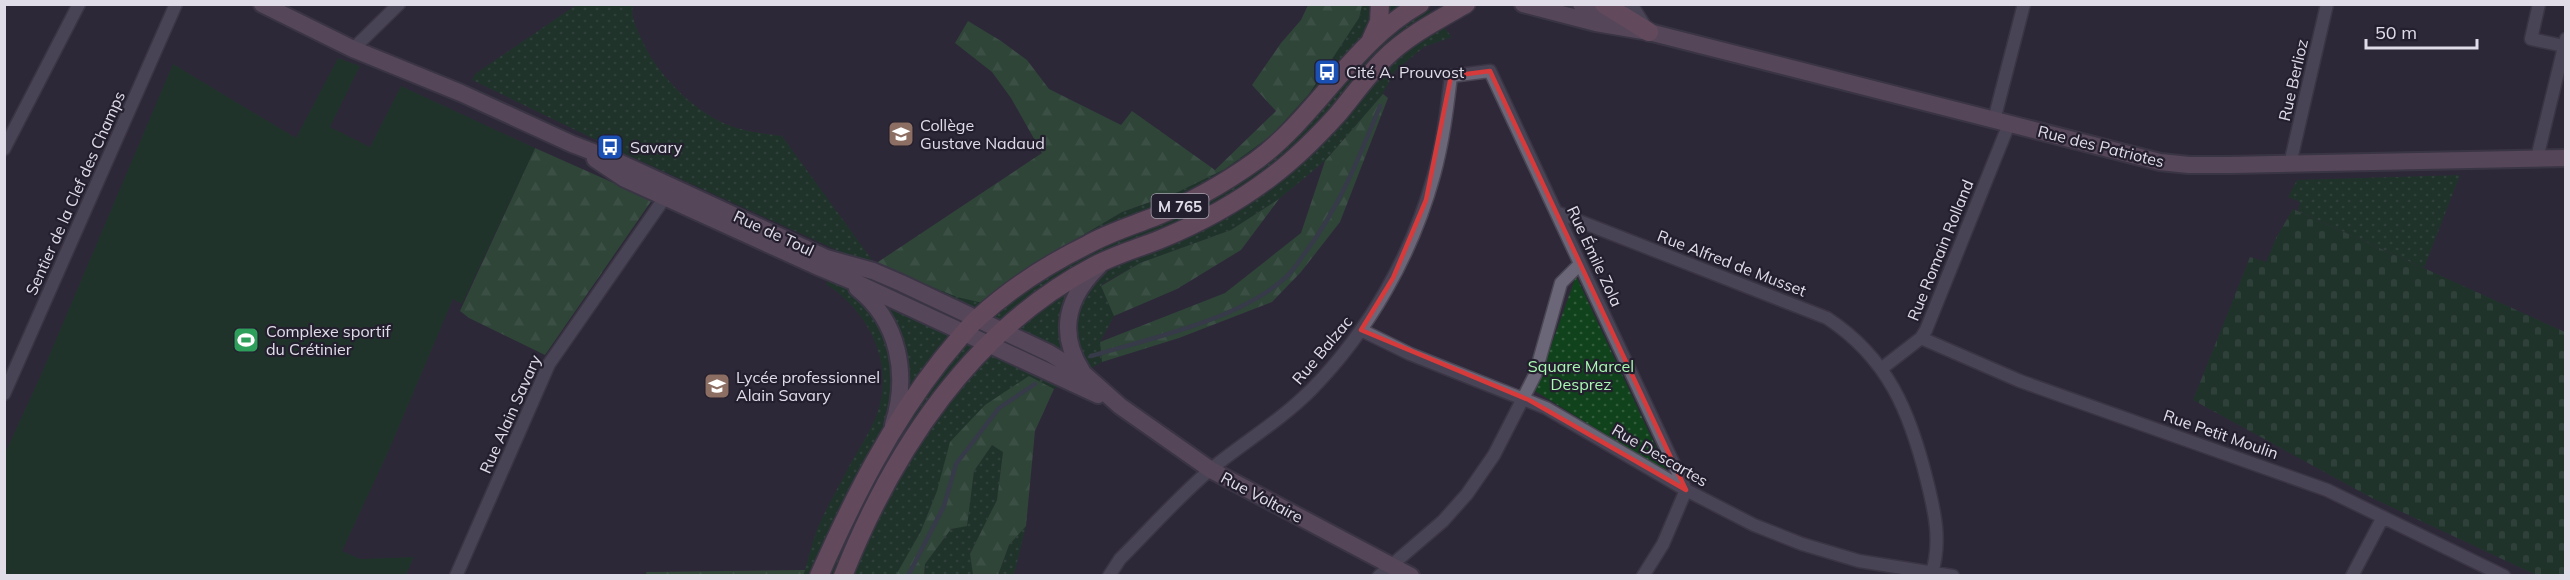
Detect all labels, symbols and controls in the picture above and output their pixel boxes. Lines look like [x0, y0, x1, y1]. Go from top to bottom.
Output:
scale bar [2366, 12, 2477, 50]
text: 50 m [2375, 21, 2417, 44]
street label: Rue Berlioz [2274, 37, 2312, 123]
bus stop icon: Cité A. Prouvost [1312, 57, 1342, 87]
place label: Cité A. Prouvost [1346, 62, 1465, 82]
street label: Sentier de la Clef des Champs [21, 88, 129, 298]
place label: Collège Gustave Nadaud [920, 115, 1045, 153]
school or university icon: Collège Gustave Nadaud [886, 119, 916, 149]
street label: Rue des Patriotes [2036, 121, 2166, 171]
bus stop icon: Savary [595, 132, 625, 162]
place label: Savary [630, 137, 683, 157]
street label: Rue Romain Rolland [1903, 177, 1977, 323]
road number: M 765 [1152, 194, 1208, 218]
street label: Rue Émile Zola [1563, 202, 1627, 310]
street label: Rue de Toul [731, 206, 817, 260]
street label: Rue Alfred de Musset [1655, 225, 1810, 301]
street label: Rue Balzac [1288, 312, 1356, 388]
place label: Complexe sportif du Crétinier [266, 321, 391, 359]
sports icon: Complexe sportif du Crétinier [231, 325, 261, 355]
street label: Rue Alain Savary [475, 351, 545, 476]
park label: Square Marcel Desprez [1528, 356, 1634, 394]
place label: Lycée professionnel Alain Savary [736, 367, 880, 405]
school or university icon: Lycée professionnel Alain Savary [702, 371, 732, 401]
street label: Rue Petit Moulin [2161, 405, 2281, 463]
street label: Rue Descartes [1608, 419, 1712, 491]
street label: Rue Voltaire [1218, 467, 1306, 527]

